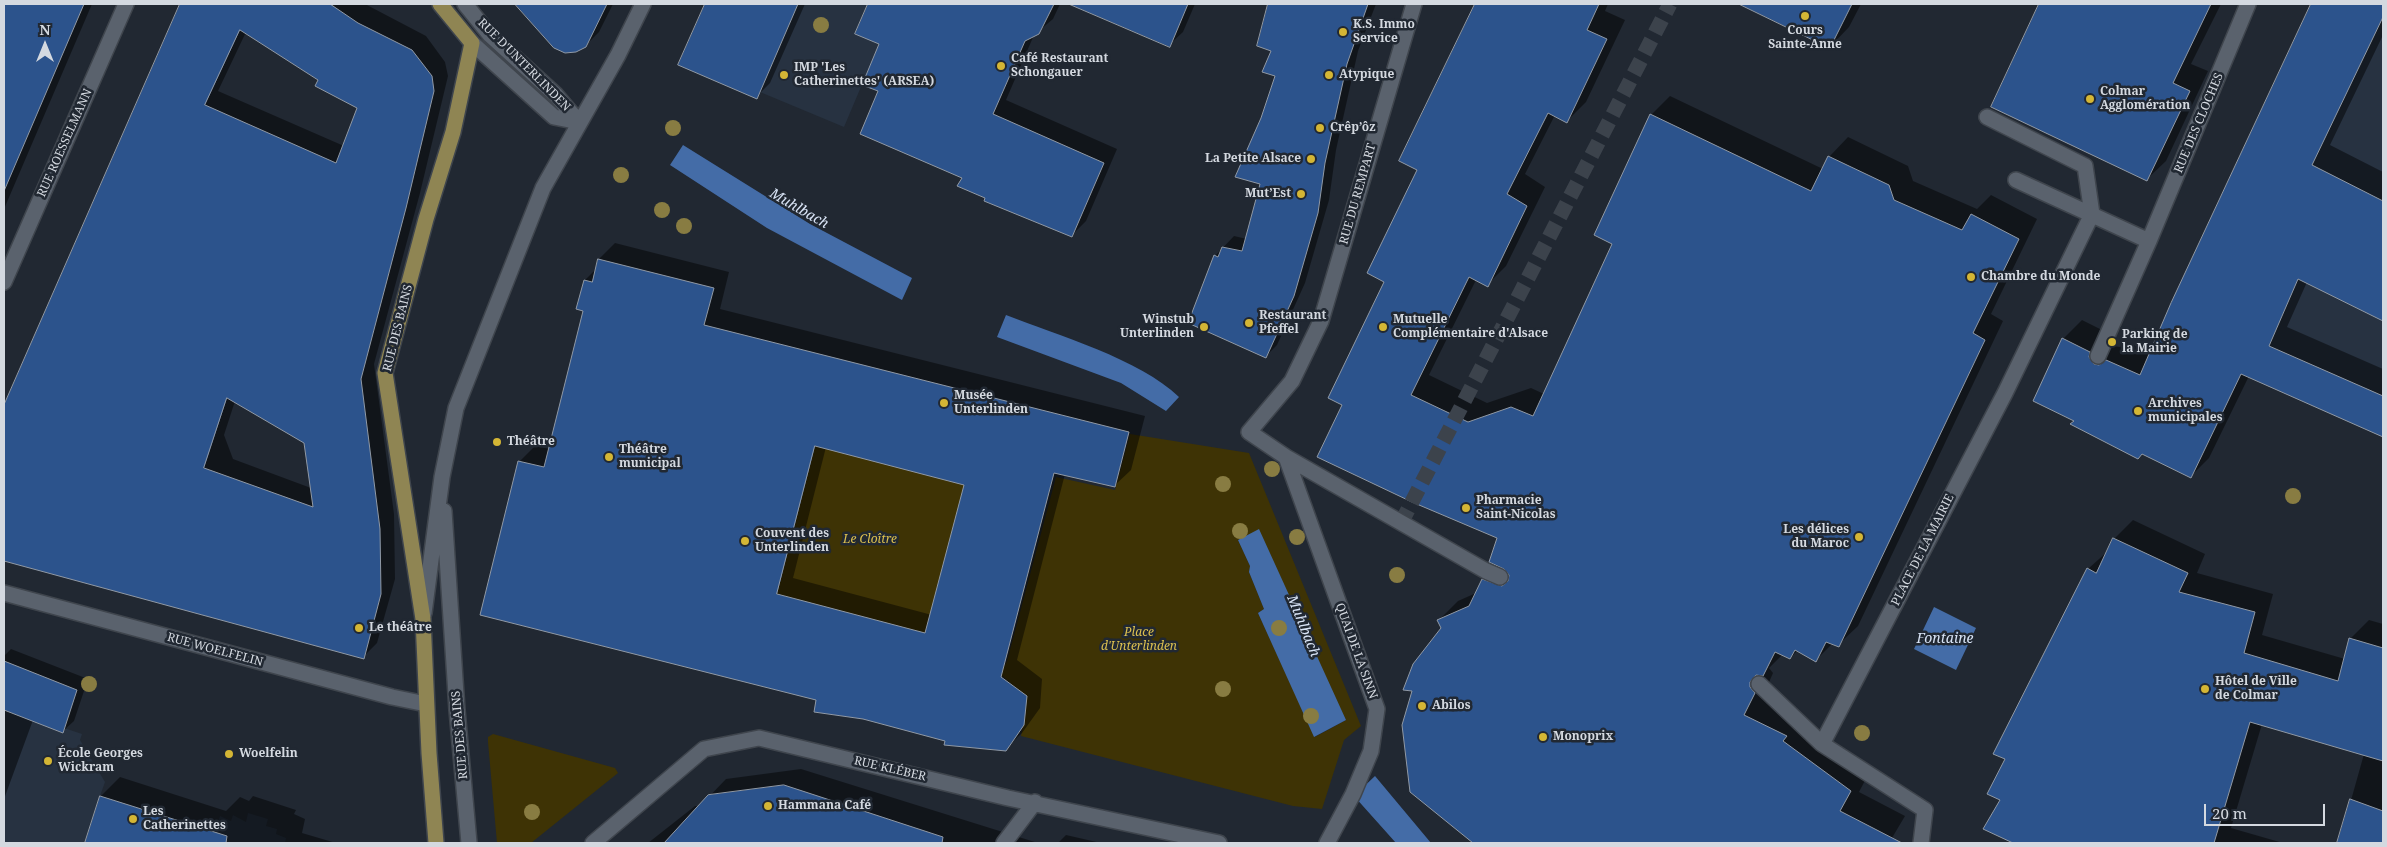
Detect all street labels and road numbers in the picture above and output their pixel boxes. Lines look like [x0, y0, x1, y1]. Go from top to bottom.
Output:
street label: RUE D'UNTERLINDEN [475, 16, 573, 114]
street label: RUE DES CLOCHES [2171, 71, 2227, 175]
street label: RUE ROESSELMANN [35, 87, 95, 199]
street label: RUE DU REMPART [1337, 142, 1379, 246]
street label: RUE DES BAINS [380, 283, 416, 373]
street label: PLACE DE LA MAIRIE [1889, 492, 1957, 608]
street label: QUAI DE LA SINN [1332, 601, 1380, 701]
street label: RUE WOELFELIN [165, 630, 265, 670]
street label: RUE DES BAINS [449, 690, 471, 780]
street label: RUE KLÉBER [853, 754, 927, 784]

